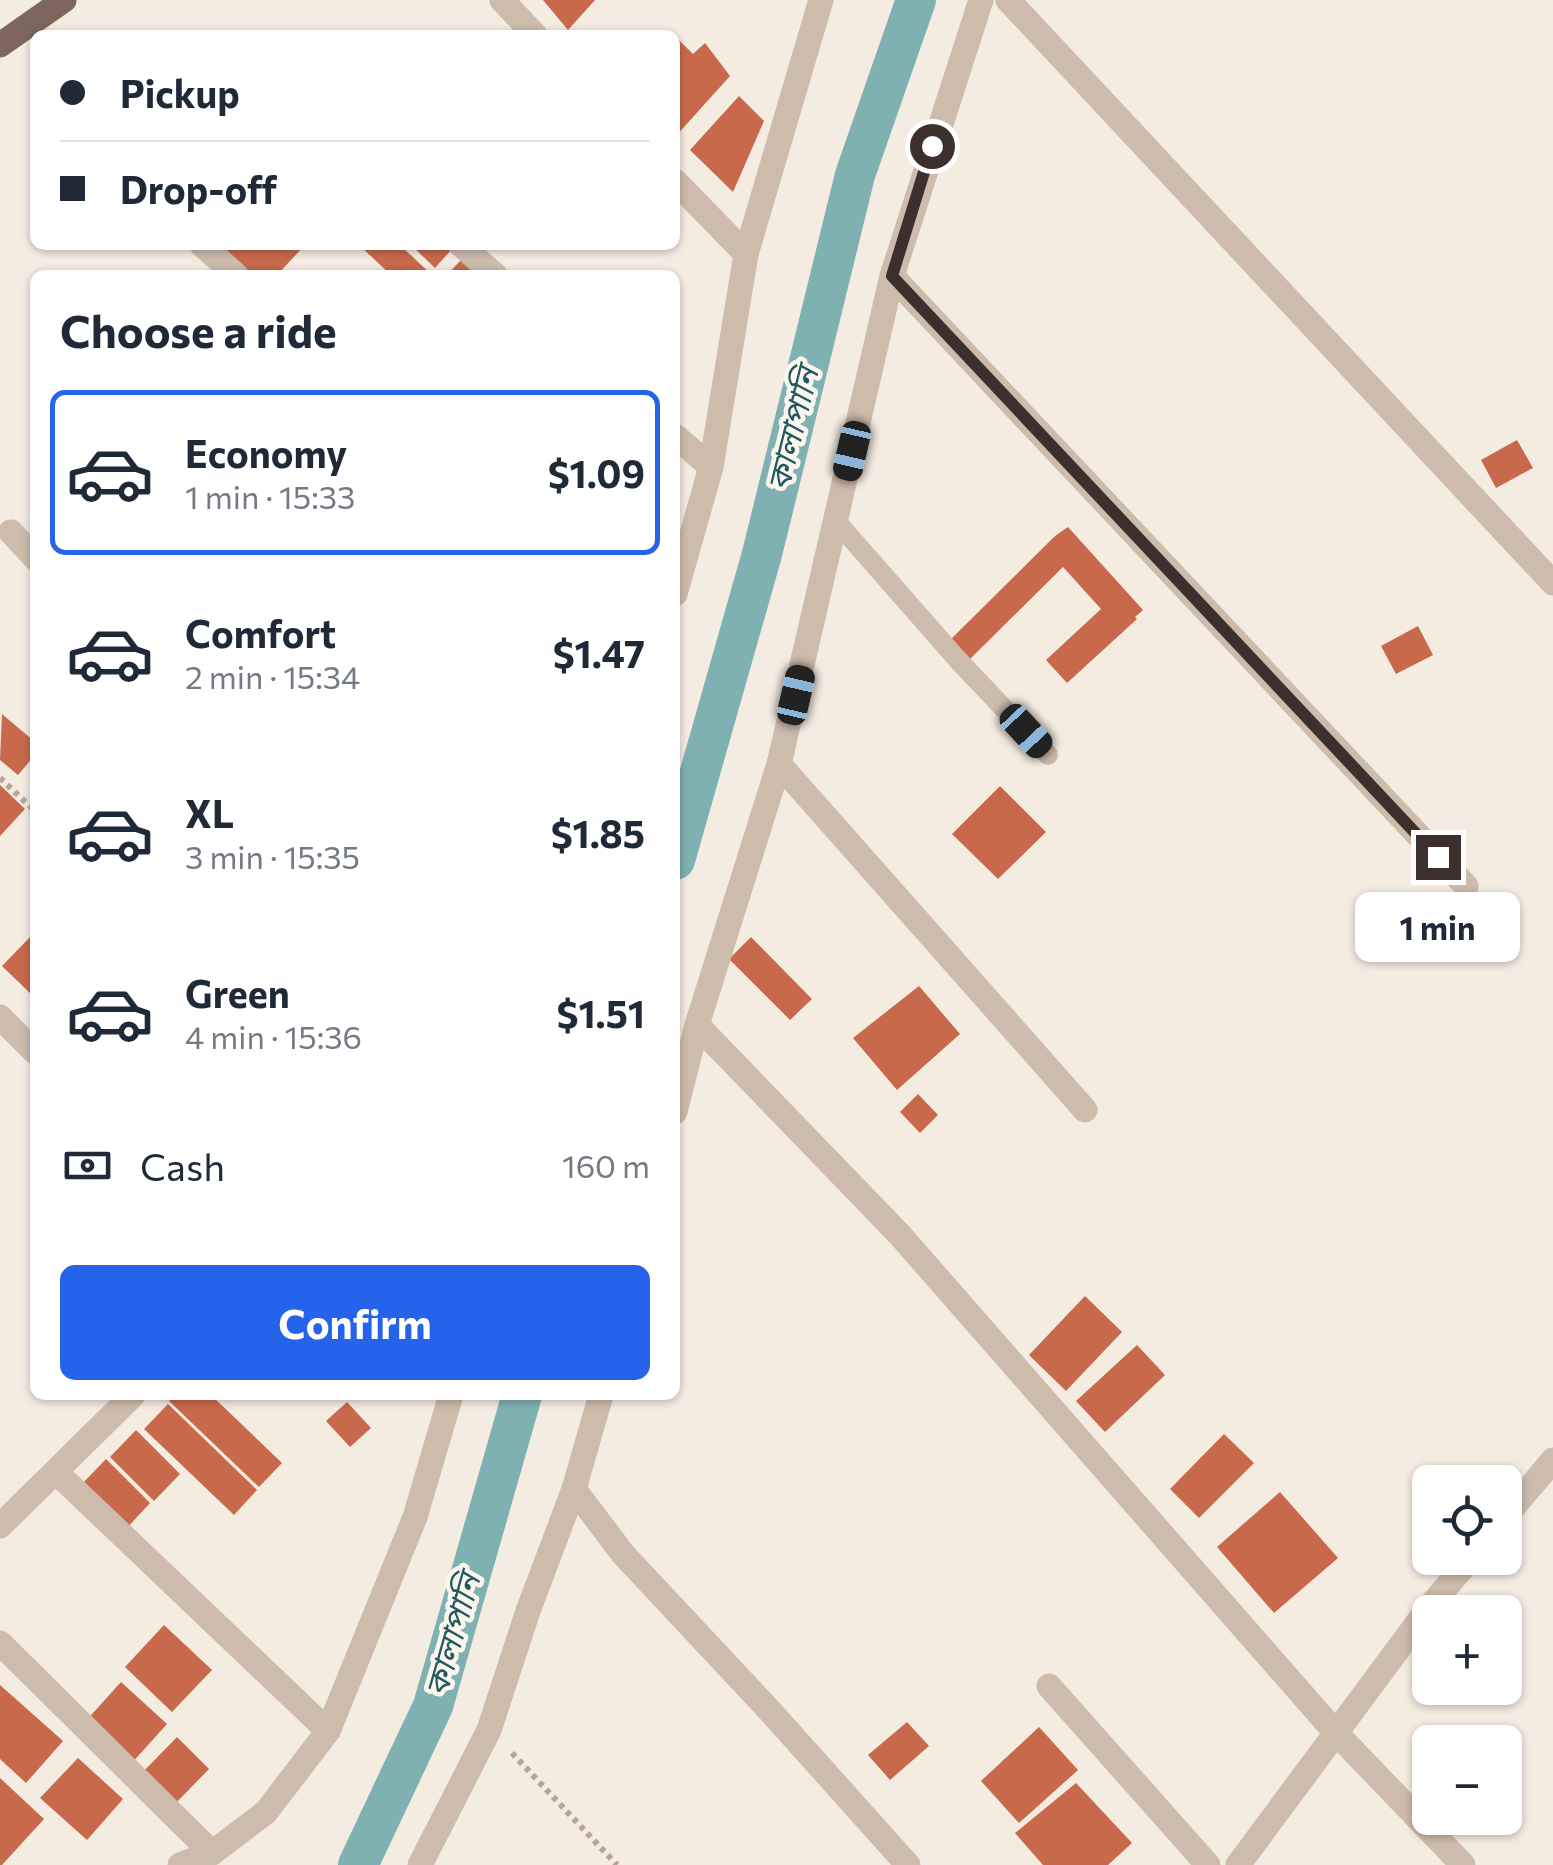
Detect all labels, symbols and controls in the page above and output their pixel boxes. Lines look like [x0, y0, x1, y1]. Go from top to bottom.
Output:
text: Pickup [120, 69, 240, 116]
route start [910, 124, 955, 169]
text: Drop-off [120, 165, 277, 212]
text: Choose a ride [60, 302, 337, 357]
water label: কালাপানি [756, 357, 827, 494]
car [831, 418, 873, 484]
icon: car [65, 428, 155, 518]
text: Economy [185, 429, 347, 476]
text: $1.09 [548, 449, 645, 496]
text: 1 min · 15:33 [185, 476, 355, 516]
icon: car [65, 608, 155, 698]
text: Comfort [185, 609, 336, 656]
text: $1.47 [553, 629, 645, 676]
text: 2 min · 15:34 [185, 656, 360, 696]
car [775, 662, 817, 728]
car [995, 699, 1057, 763]
icon: car [65, 788, 155, 878]
text: XL [185, 789, 234, 836]
text: $1.85 [551, 809, 645, 856]
route end [1416, 835, 1461, 880]
text: 3 min · 15:35 [185, 836, 360, 876]
callout: 1 min [1356, 892, 1520, 962]
text: 1 min [1400, 907, 1475, 947]
icon: car [65, 968, 155, 1058]
text: Green [185, 969, 290, 1016]
text: $1.51 [557, 989, 645, 1036]
text: 4 min · 15:36 [185, 1016, 362, 1056]
icon: cash [60, 1138, 115, 1193]
text: Cash [140, 1142, 225, 1189]
text: 160 m [562, 1145, 650, 1185]
button: Confirm [60, 1265, 650, 1380]
map controls [1412, 1465, 1522, 1835]
button: locate [1412, 1465, 1522, 1575]
water label: কালাপানি [415, 1563, 489, 1700]
button: + [1412, 1595, 1522, 1705]
button: − [1412, 1725, 1522, 1835]

